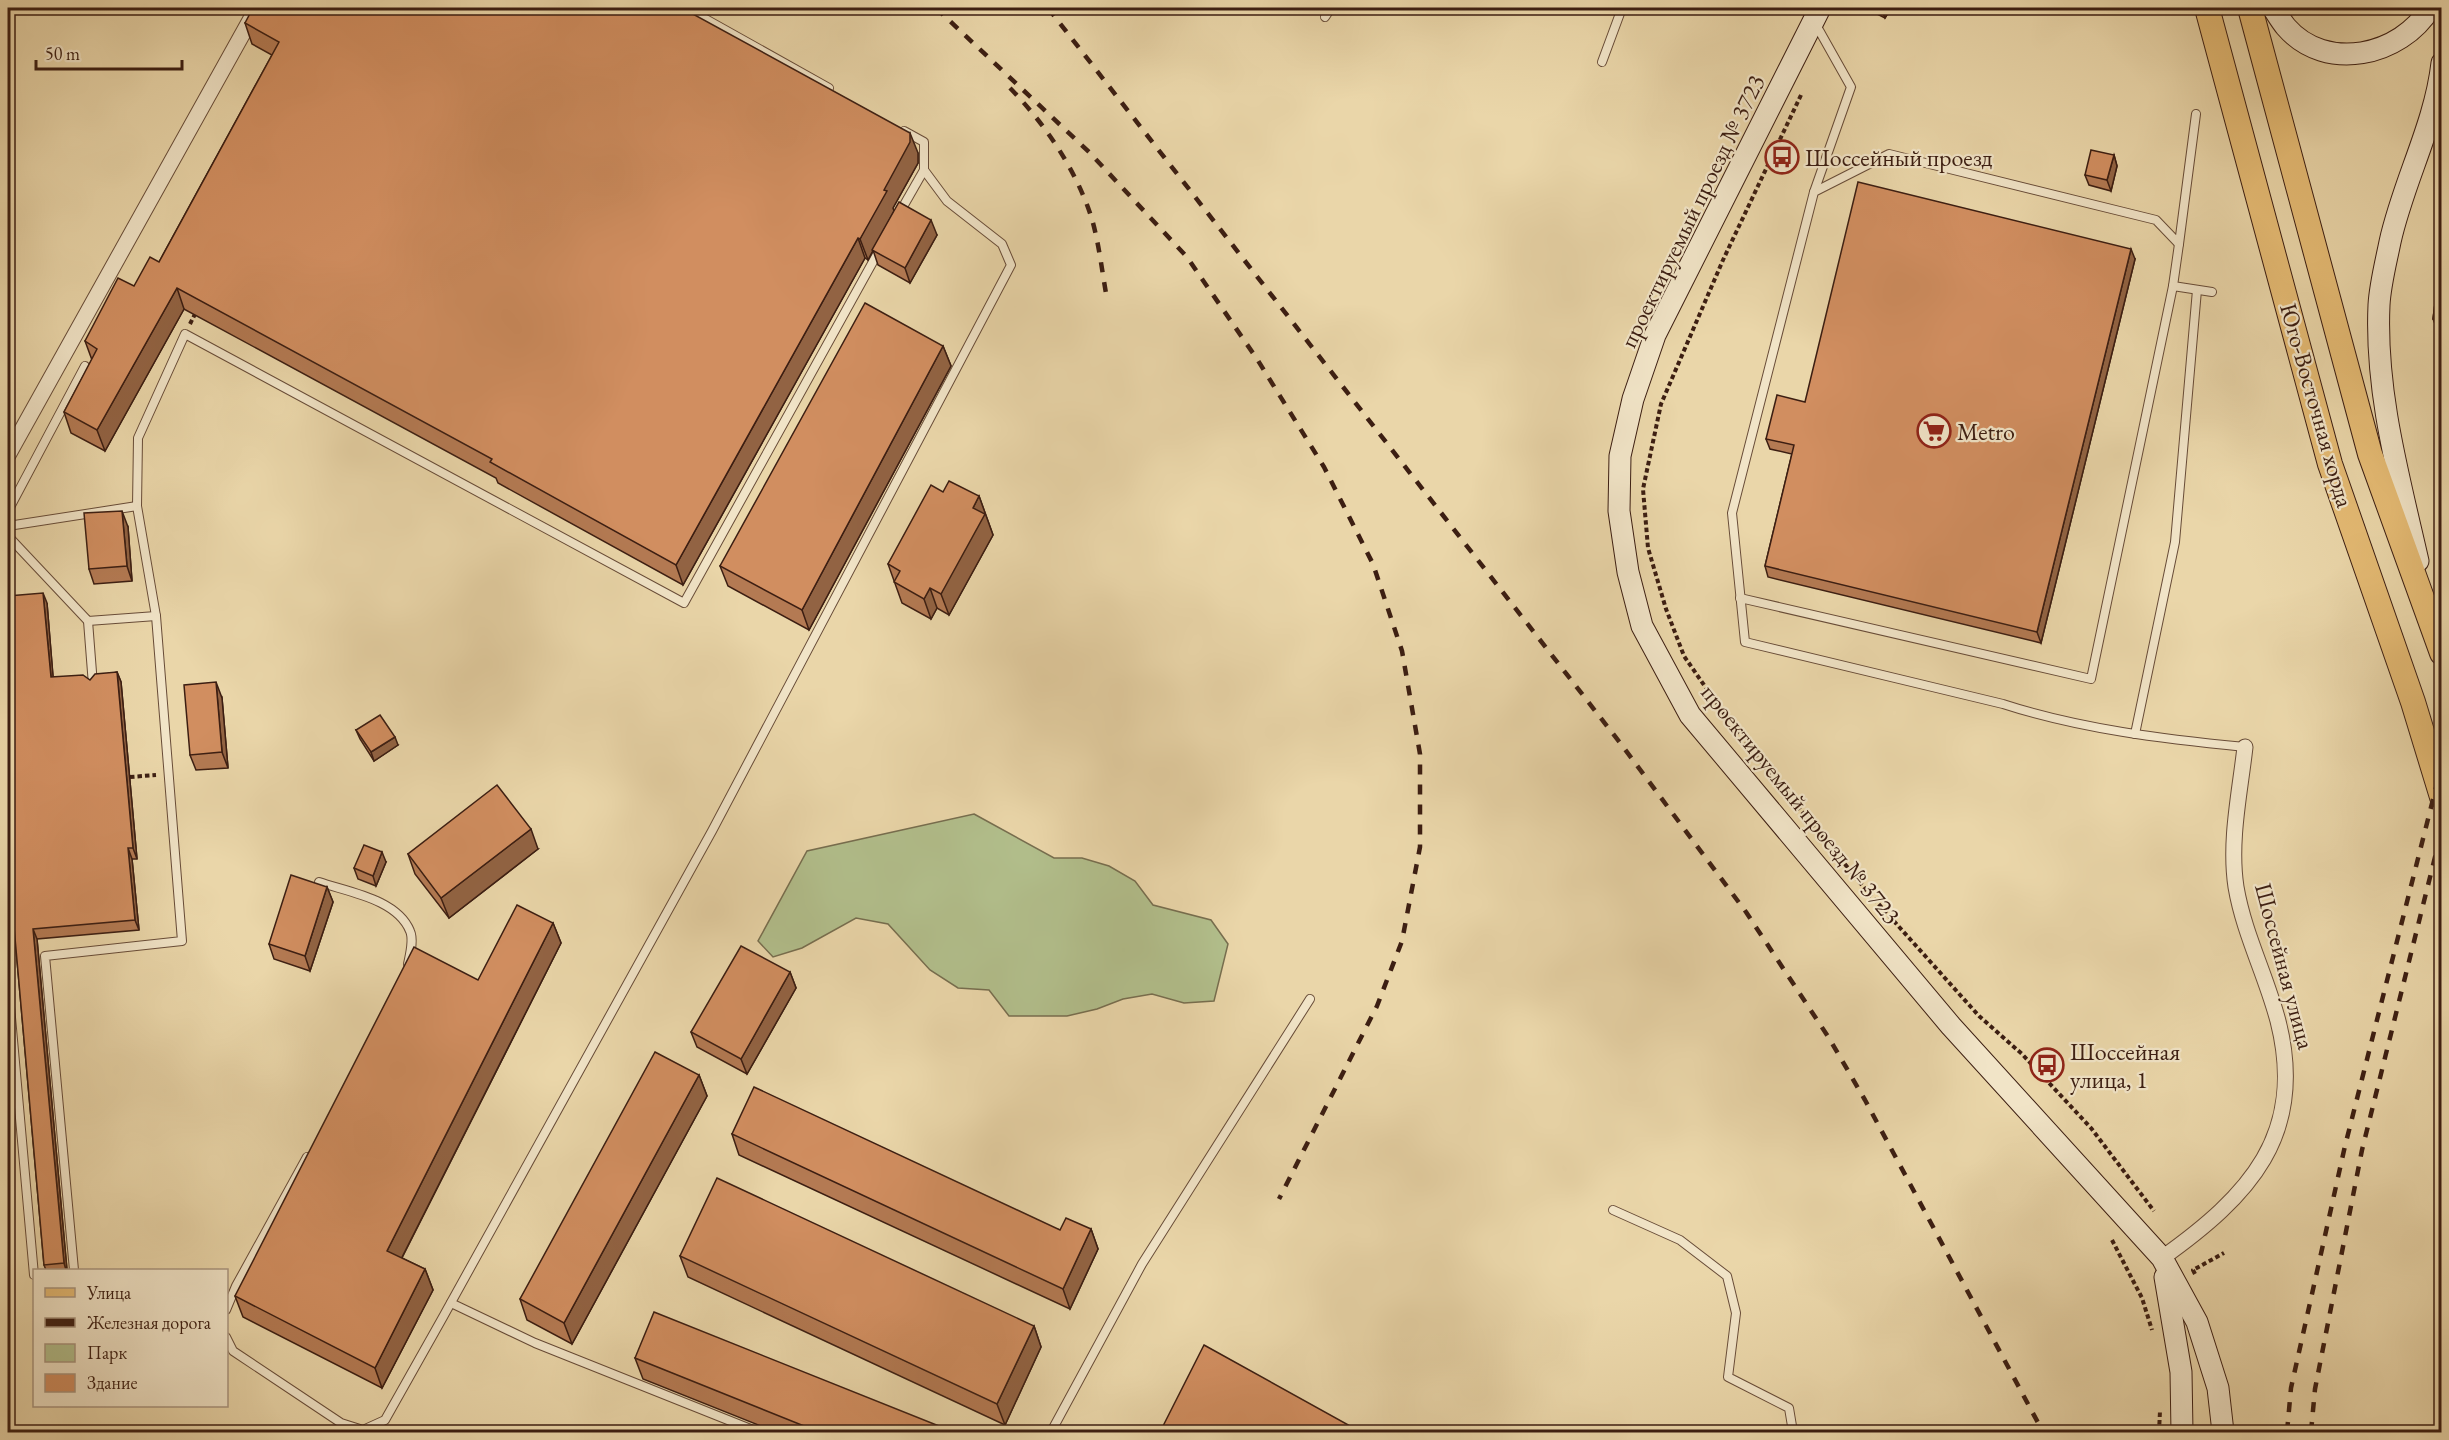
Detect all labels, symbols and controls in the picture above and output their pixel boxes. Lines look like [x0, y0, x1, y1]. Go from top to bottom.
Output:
scale bar [36, 33, 182, 71]
text: 50 m [45, 42, 80, 65]
street label: проектируемый проезд № 3723 [1612, 69, 1772, 353]
bus stop icon: Шоссейный проезд [1764, 139, 1800, 175]
place label: Шоссейный проезд [1805, 142, 1993, 173]
street label: Юго-Восточная хорда [2273, 299, 2361, 511]
supermarket icon: Metro [1916, 413, 1952, 449]
place label: Metro [1957, 416, 2015, 447]
street label: проектируемый проезд № 3723 [1695, 678, 1907, 930]
street label: Шоссейная улица [2248, 879, 2322, 1053]
place label: Шоссейная улица, 1 [2070, 1036, 2180, 1095]
bus stop icon: Шоссейная улица, 1 [2029, 1047, 2065, 1083]
legend [33, 1269, 228, 1407]
text: Улица [86, 1281, 132, 1304]
text: Железная дорога [86, 1311, 212, 1334]
text: Парк [87, 1341, 127, 1364]
text: Здание [87, 1371, 137, 1394]

